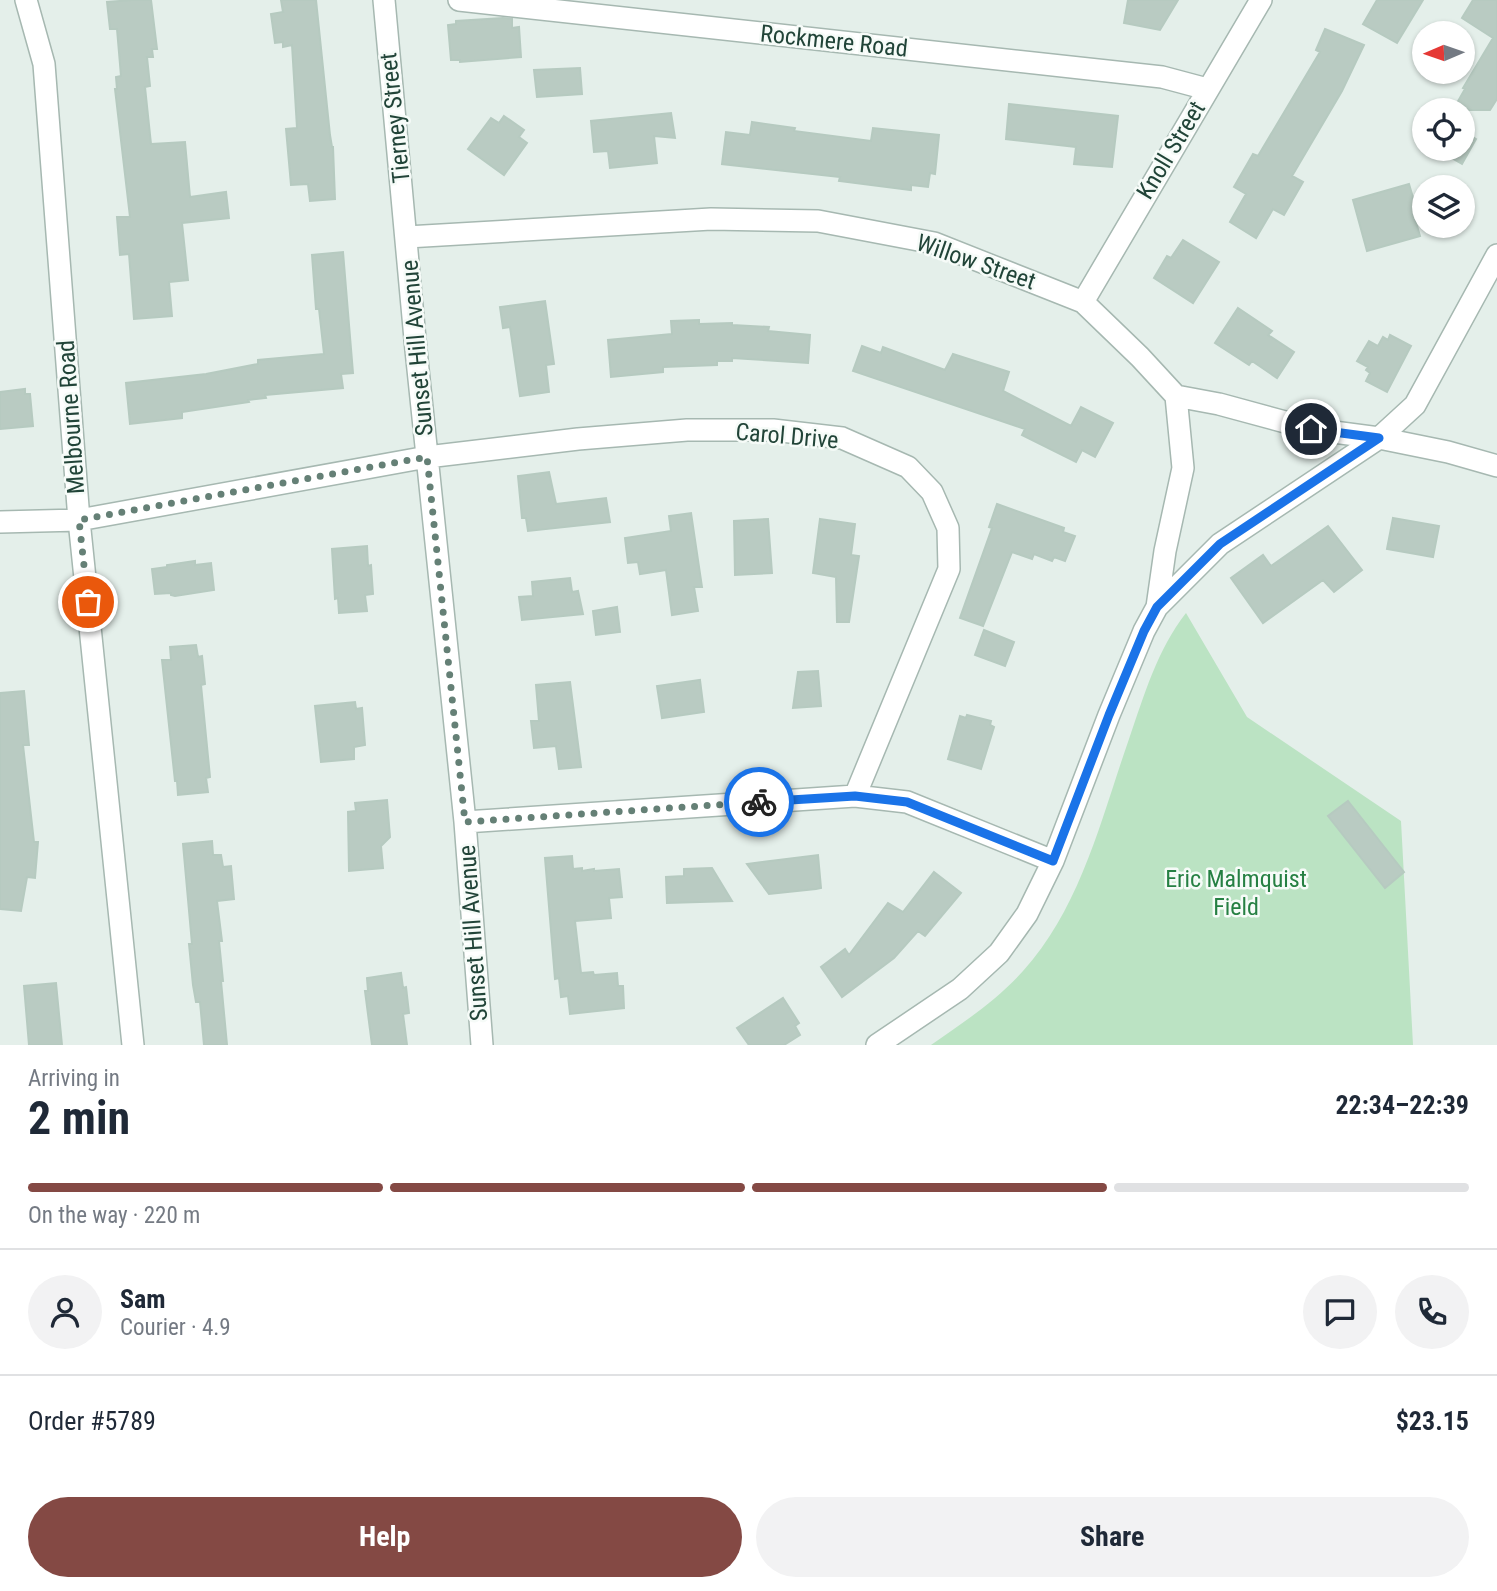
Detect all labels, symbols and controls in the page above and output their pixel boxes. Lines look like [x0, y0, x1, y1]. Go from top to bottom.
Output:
street label: Rockmere Road [759, 19, 909, 63]
north arrow [1412, 21, 1475, 84]
map controls [1412, 21, 1475, 238]
street label: Tierney Street [374, 51, 416, 185]
street label: Knoll Street [1131, 96, 1211, 204]
button: locate [1412, 98, 1475, 161]
button: layers [1412, 175, 1475, 238]
street label: Willow Street [913, 229, 1039, 295]
street label: Sunset Hill Avenue [395, 259, 439, 437]
street label: Melbourne Road [52, 339, 90, 495]
pin [1281, 399, 1341, 459]
icon: home [1292, 410, 1330, 448]
street label: Carol Drive [734, 418, 840, 454]
pin [58, 572, 118, 632]
icon: bag [69, 583, 107, 621]
courier [724, 767, 794, 837]
icon: bike [740, 783, 778, 821]
street label: Sunset Hill Avenue [453, 844, 493, 1022]
park label: Eric Malmquist Field [1165, 865, 1307, 921]
text: Arriving in [28, 1065, 120, 1092]
text: 22:34–22:39 [1335, 1090, 1469, 1120]
text: 2 min [28, 1091, 130, 1145]
text: On the way · 220 m [28, 1202, 200, 1229]
button: person [28, 1275, 102, 1349]
button: chat [1303, 1275, 1377, 1349]
button: phone [1395, 1275, 1469, 1349]
text: Sam [120, 1284, 166, 1314]
text: Courier · 4.9 [120, 1314, 231, 1341]
text: Order #5789 [28, 1406, 156, 1436]
text: $23.15 [1396, 1406, 1469, 1436]
button: Help [28, 1497, 742, 1577]
button: Share [756, 1497, 1469, 1577]

